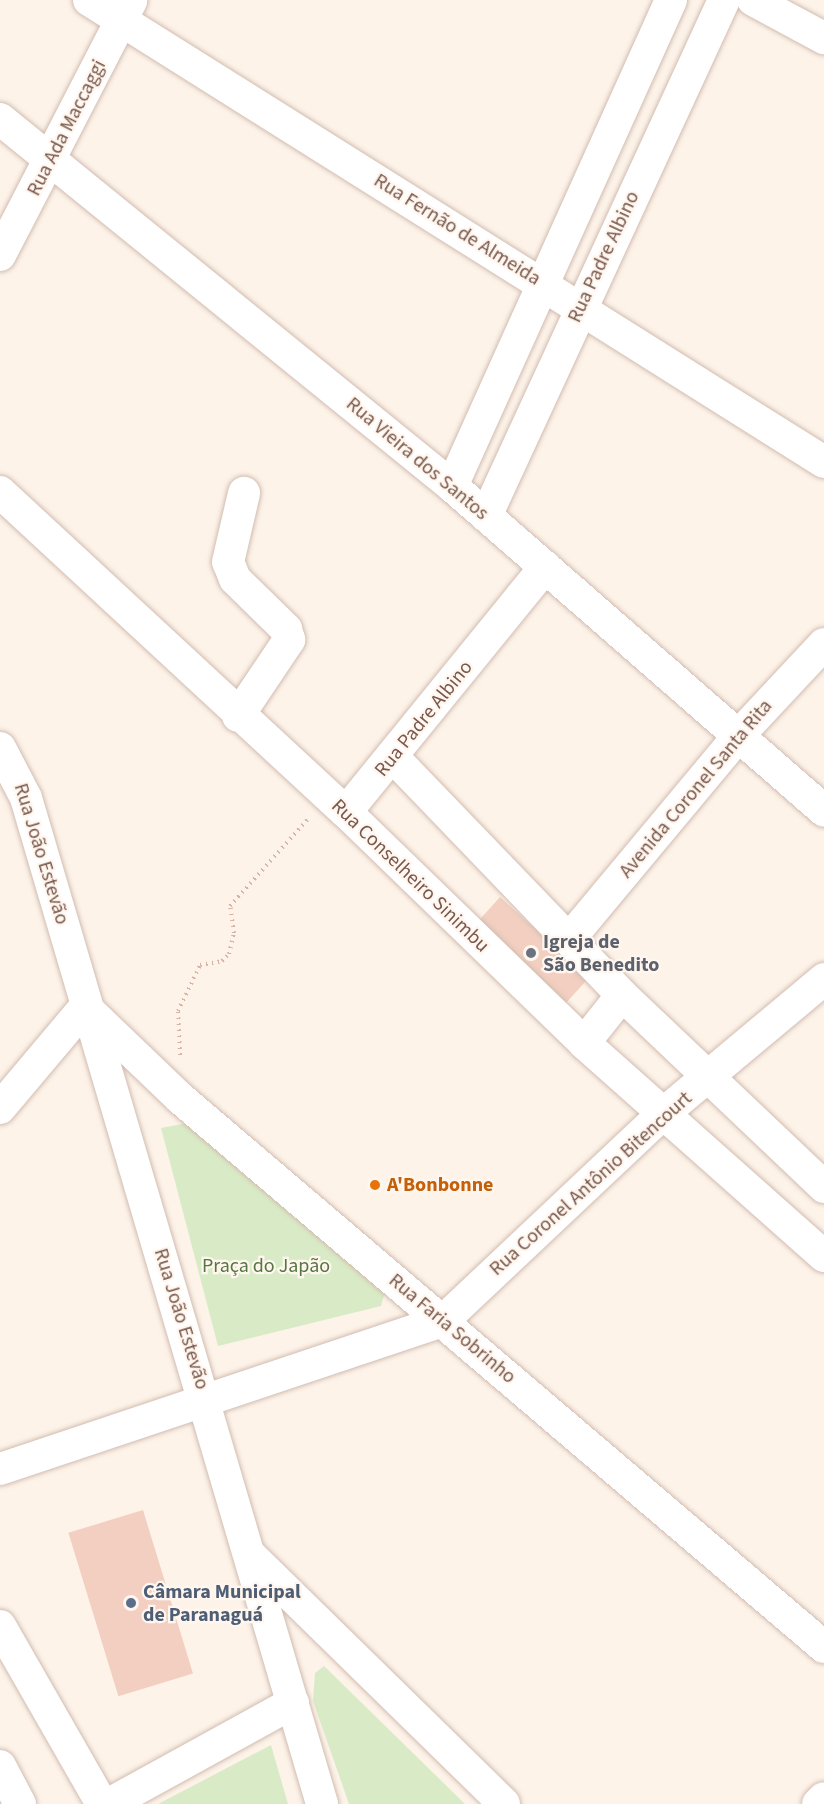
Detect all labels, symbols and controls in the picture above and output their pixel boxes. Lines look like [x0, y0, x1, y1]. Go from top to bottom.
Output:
street label: Rua Ada Maccaggi [22, 56, 112, 200]
street label: Rua Fernão de Almeida [369, 169, 545, 291]
street label: Rua Padre Albino [563, 187, 645, 327]
street label: Rua Vieira dos Santos [341, 392, 493, 526]
street label: Rua Padre Albino [370, 656, 478, 782]
street label: Avenida Coronel Santa Rita [614, 695, 778, 883]
street label: Rua João Estevão [8, 781, 74, 927]
street label: Rua Conselheiro Sinimbu [326, 794, 494, 958]
place label: Igreja de São Benedito [543, 930, 659, 977]
marker: Igreja de São Benedito [524, 946, 538, 960]
street label: Rua Coronel Antônio Bitencourt [485, 1087, 697, 1281]
place label: A'Bonbonne [387, 1173, 493, 1197]
marker: A'Bonbonne [368, 1178, 382, 1192]
street label: Rua João Estevão [148, 1246, 214, 1392]
park label: Praça do Japão [202, 1254, 330, 1278]
street label: Rua Faria Sobrinho [384, 1269, 520, 1389]
place label: Câmara Municipal de Paranaguá [143, 1580, 301, 1627]
marker: Câmara Municipal de Paranaguá [124, 1596, 138, 1610]

